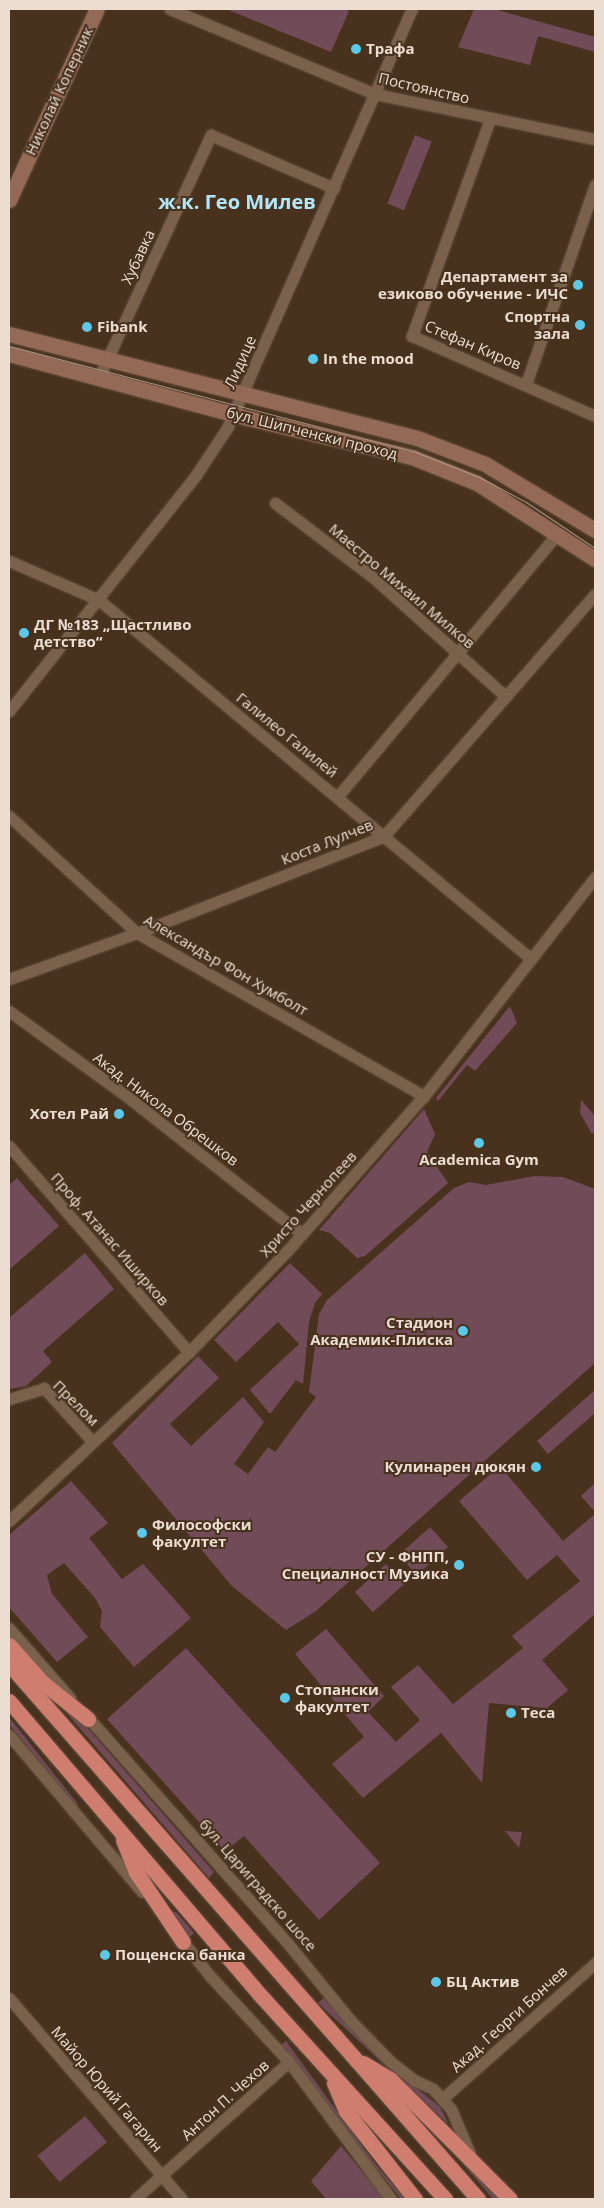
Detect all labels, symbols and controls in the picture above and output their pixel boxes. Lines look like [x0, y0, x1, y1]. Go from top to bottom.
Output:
street label: Николай Коперник [21, 24, 97, 158]
place label: Трафа [366, 40, 415, 58]
marker: Трафа [350, 43, 362, 55]
street label: Постоянство [377, 69, 471, 107]
district label: ж.к. Гео Милев [158, 189, 316, 213]
street label: Хубавка [118, 227, 158, 287]
place label: Департамент за езиково обучение - ИЧС [378, 267, 568, 302]
marker: Департамент за езиково обучение - ИЧС [572, 279, 584, 291]
place label: Спортна зала [505, 307, 570, 342]
street label: Стефан Киров [422, 317, 524, 373]
place label: Fibank [97, 318, 148, 336]
marker: Спортна зала [574, 319, 586, 331]
marker: Fibank [81, 321, 93, 333]
street label: Лидице [220, 333, 260, 391]
place label: In the mood [323, 350, 414, 368]
marker: In the mood [307, 353, 319, 365]
street label: бул. Шипченски проход [225, 403, 399, 463]
street label: Маестро Михаил Милков [325, 520, 479, 652]
place label: ДГ №183 „Щастливо детство“ [34, 615, 191, 650]
marker: ДГ №183 „Щастливо детство“ [18, 627, 30, 639]
street label: Галилео Галилей [233, 689, 341, 781]
street label: Коста Лулчев [278, 815, 376, 869]
street label: Александър Фон Хумболт [141, 911, 311, 1019]
street label: Акад. Никола Обрешков [90, 1049, 242, 1169]
place label: Хотел Рай [30, 1105, 109, 1123]
marker: Хотел Рай [113, 1108, 125, 1120]
marker: Academica Gym [473, 1137, 485, 1149]
street label: Христо Чернопеев [256, 1148, 360, 1260]
place label: Academica Gym [419, 1151, 539, 1169]
street label: Проф. Атанас Иширков [47, 1169, 173, 1309]
place label: Стадион Академик-Плиска [310, 1313, 453, 1348]
marker: Стадион Академик-Плиска [457, 1325, 469, 1337]
street label: Прелом [49, 1376, 103, 1430]
place label: Кулинарен дюкян [385, 1458, 526, 1476]
marker: Кулинарен дюкян [530, 1461, 542, 1473]
place label: Философски факултет [152, 1515, 252, 1550]
marker: Философски факултет [136, 1527, 148, 1539]
place label: СУ - ФНПП, Специалност Музика [282, 1547, 449, 1582]
marker: СУ - ФНПП, Специалност Музика [453, 1559, 465, 1571]
place label: Стопански факултет [295, 1680, 379, 1715]
marker: Стопански факултет [279, 1692, 291, 1704]
place label: Теса [521, 1704, 555, 1722]
marker: Теса [505, 1707, 517, 1719]
street label: бул. Цариградско шосе [196, 1815, 320, 1955]
place label: Пощенска банка [115, 1946, 246, 1964]
marker: Пощенска банка [99, 1949, 111, 1961]
street label: Акад. Георги Бончев [447, 1962, 571, 2076]
place label: БЦ Актив [446, 1973, 519, 1991]
marker: БЦ Актив [430, 1976, 442, 1988]
street label: Майор Юрий Гагарин [48, 2023, 166, 2155]
street label: Антон П. Чехов [178, 2056, 272, 2144]

